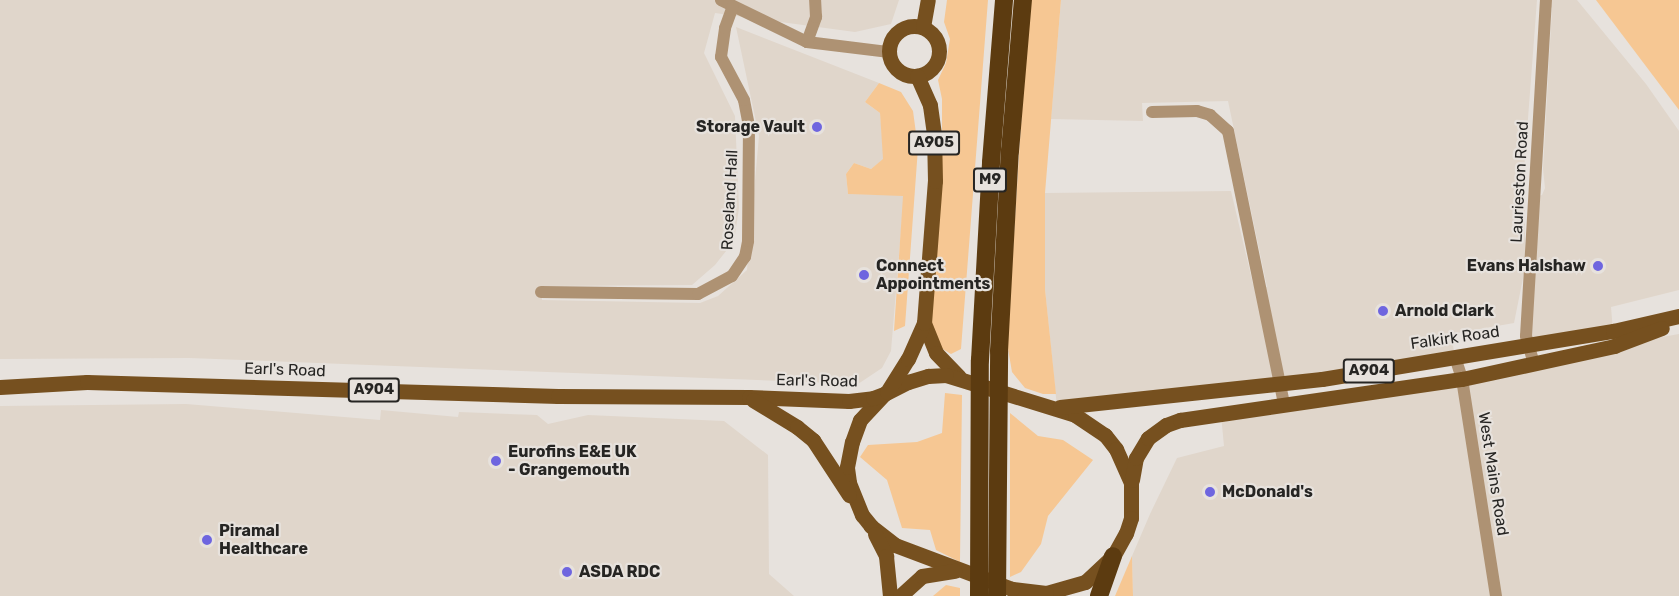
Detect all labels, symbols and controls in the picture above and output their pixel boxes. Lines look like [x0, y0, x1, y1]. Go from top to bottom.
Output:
place label: Storage Vault [696, 117, 805, 137]
marker: Storage Vault [810, 120, 824, 134]
street label: Laurieston Road [1507, 121, 1533, 243]
road number: A905 [907, 131, 961, 155]
street label: Roseland Hall [718, 149, 742, 251]
road number: M9 [972, 168, 1008, 192]
place label: Connect Appointments [876, 256, 990, 294]
place label: Evans Halshaw [1467, 256, 1586, 276]
marker: Evans Halshaw [1591, 259, 1605, 273]
marker: Connect Appointments [857, 268, 871, 282]
place label: Arnold Clark [1395, 301, 1494, 321]
marker: Arnold Clark [1376, 304, 1390, 318]
street label: Falkirk Road [1409, 322, 1501, 354]
street label: Earl's Road [244, 359, 326, 381]
road number: A904 [1342, 359, 1396, 383]
street label: Earl's Road [776, 371, 858, 391]
road number: A904 [347, 378, 401, 402]
street label: West Mains Road [1474, 411, 1512, 537]
place label: Eurofins E&E UK - Grangemouth [508, 442, 637, 480]
marker: Eurofins E&E UK - Grangemouth [489, 454, 503, 468]
place label: McDonald's [1222, 482, 1313, 502]
marker: McDonald's [1203, 485, 1217, 499]
place label: Piramal Healthcare [219, 521, 308, 559]
marker: Piramal Healthcare [200, 533, 214, 547]
place label: ASDA RDC [579, 562, 661, 582]
marker: ASDA RDC [560, 565, 574, 579]

